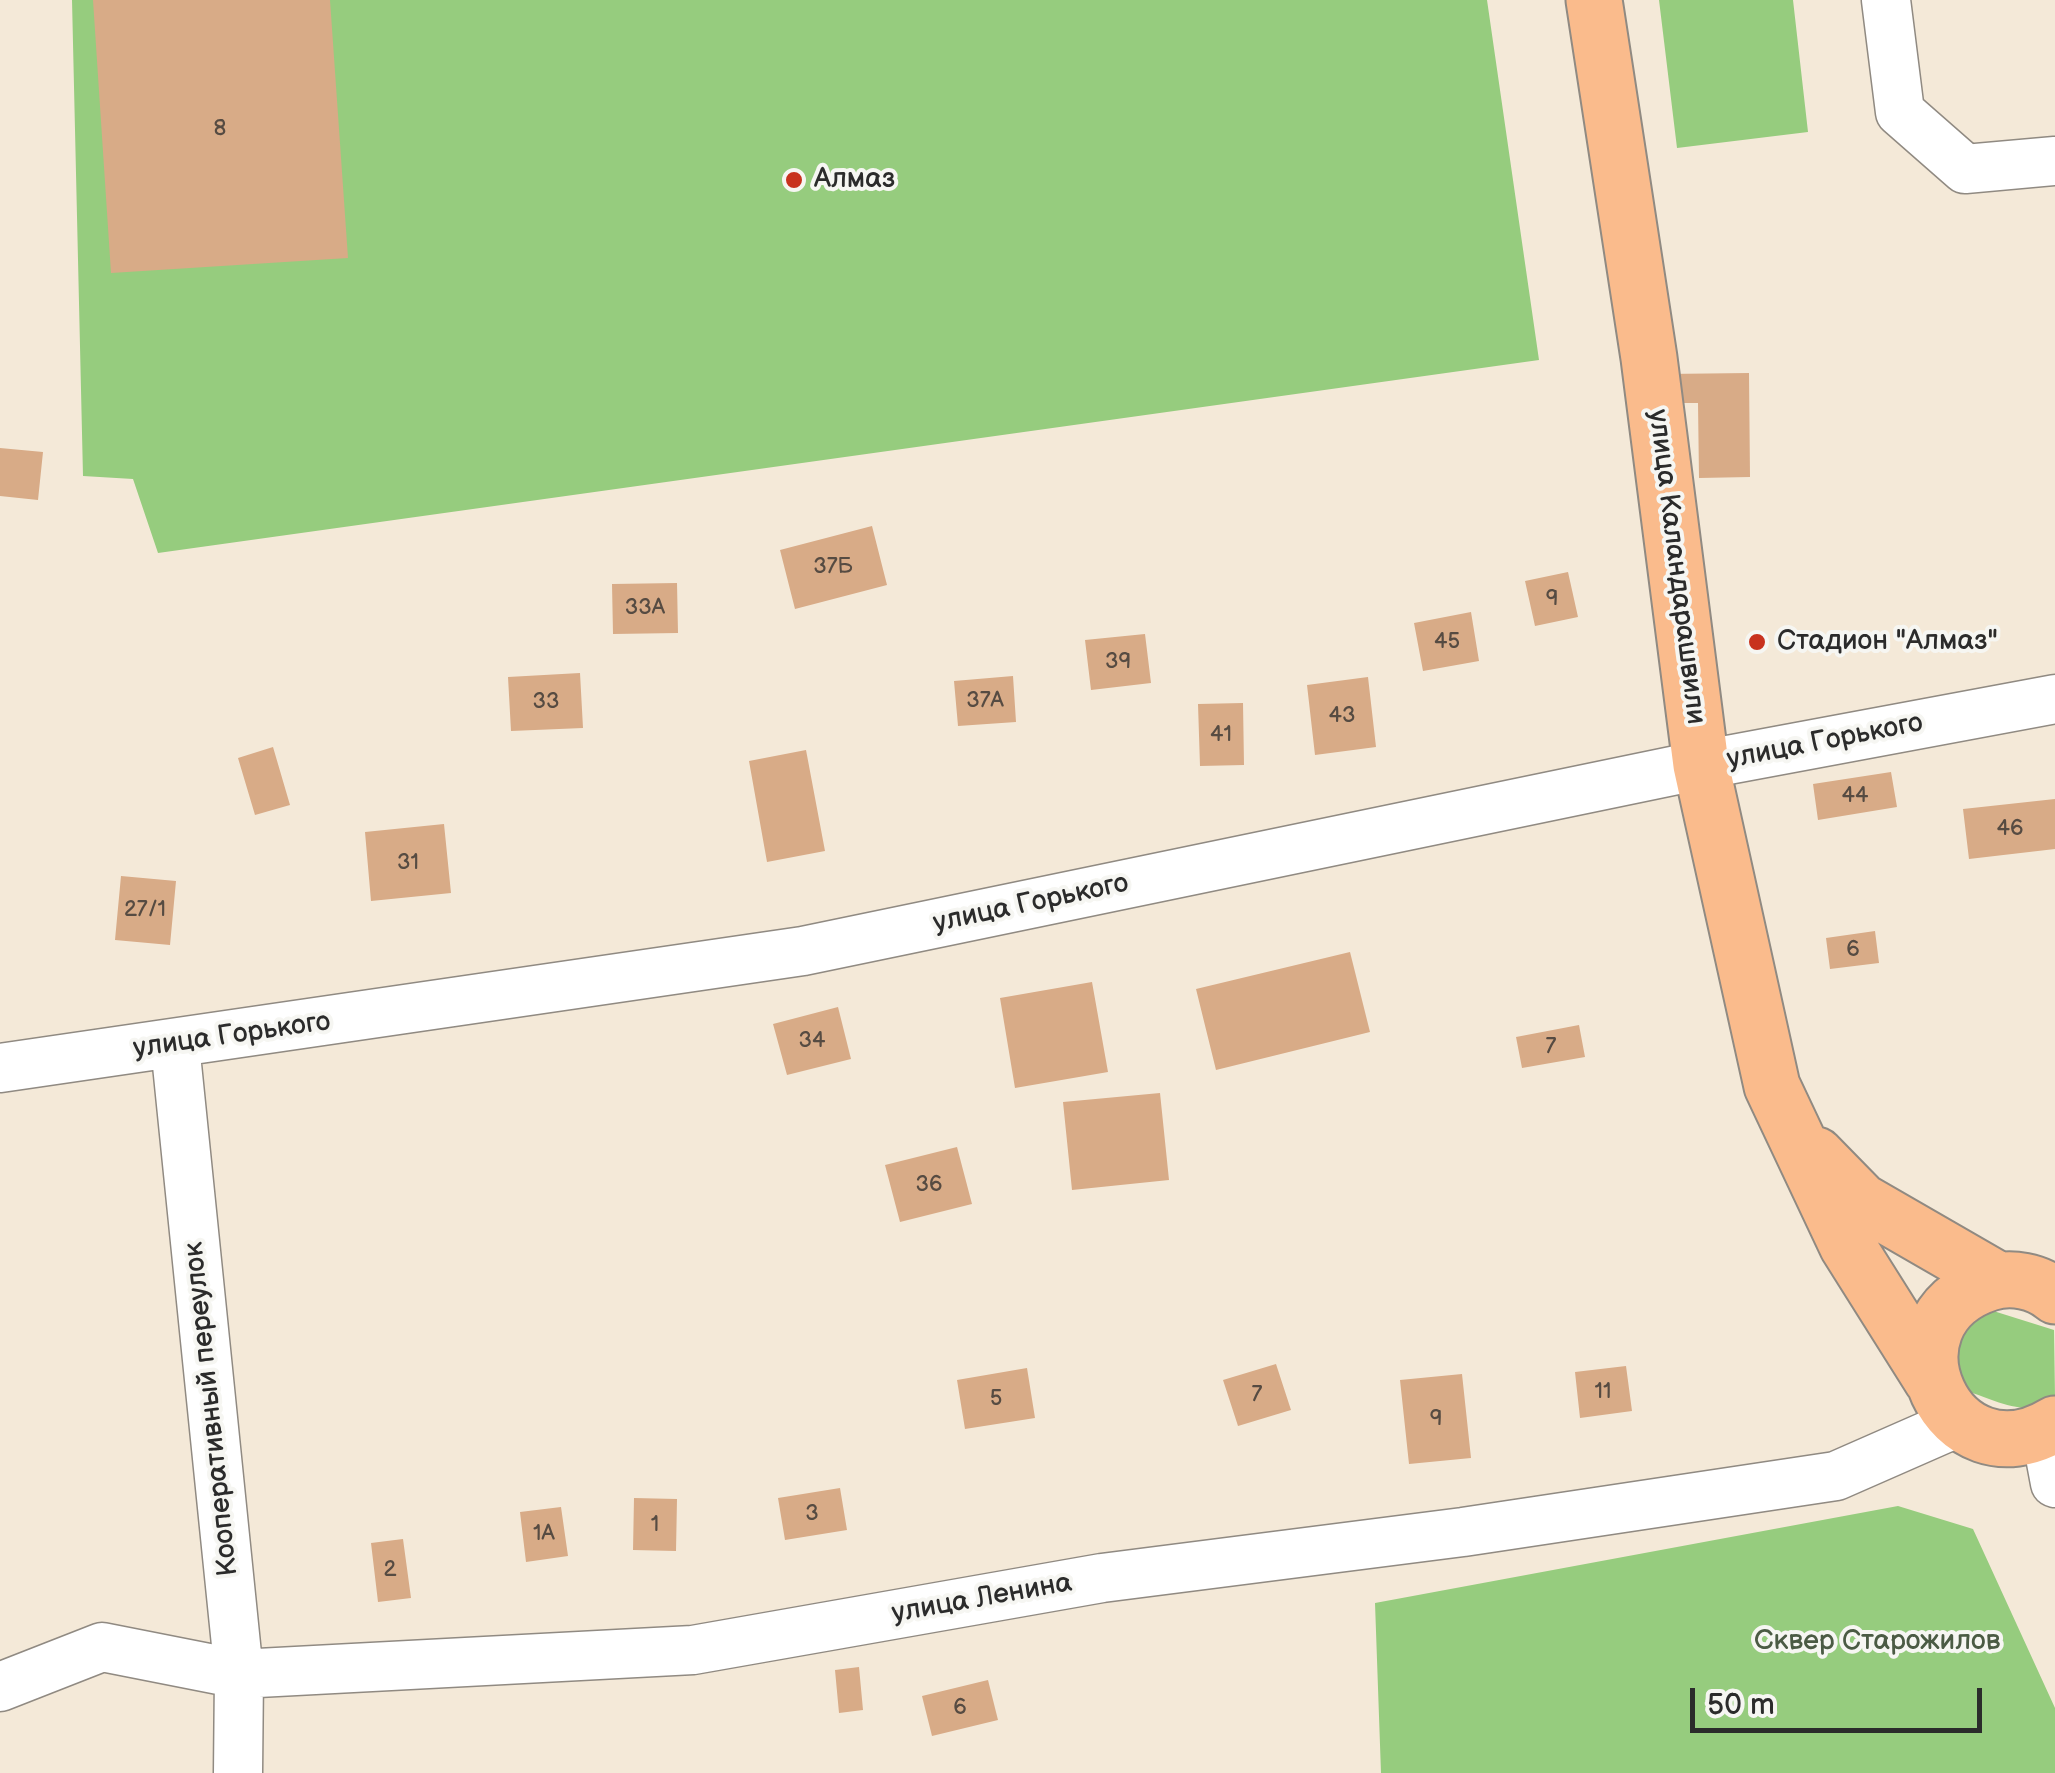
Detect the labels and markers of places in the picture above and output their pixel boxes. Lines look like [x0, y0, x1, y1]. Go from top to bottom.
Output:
place label: Алмаз [814, 163, 895, 197]
marker: Алмаз [783, 169, 805, 191]
place label: Стадион "Алмаз" [1777, 625, 1998, 659]
marker: Стадион "Алмаз" [1746, 631, 1768, 653]

